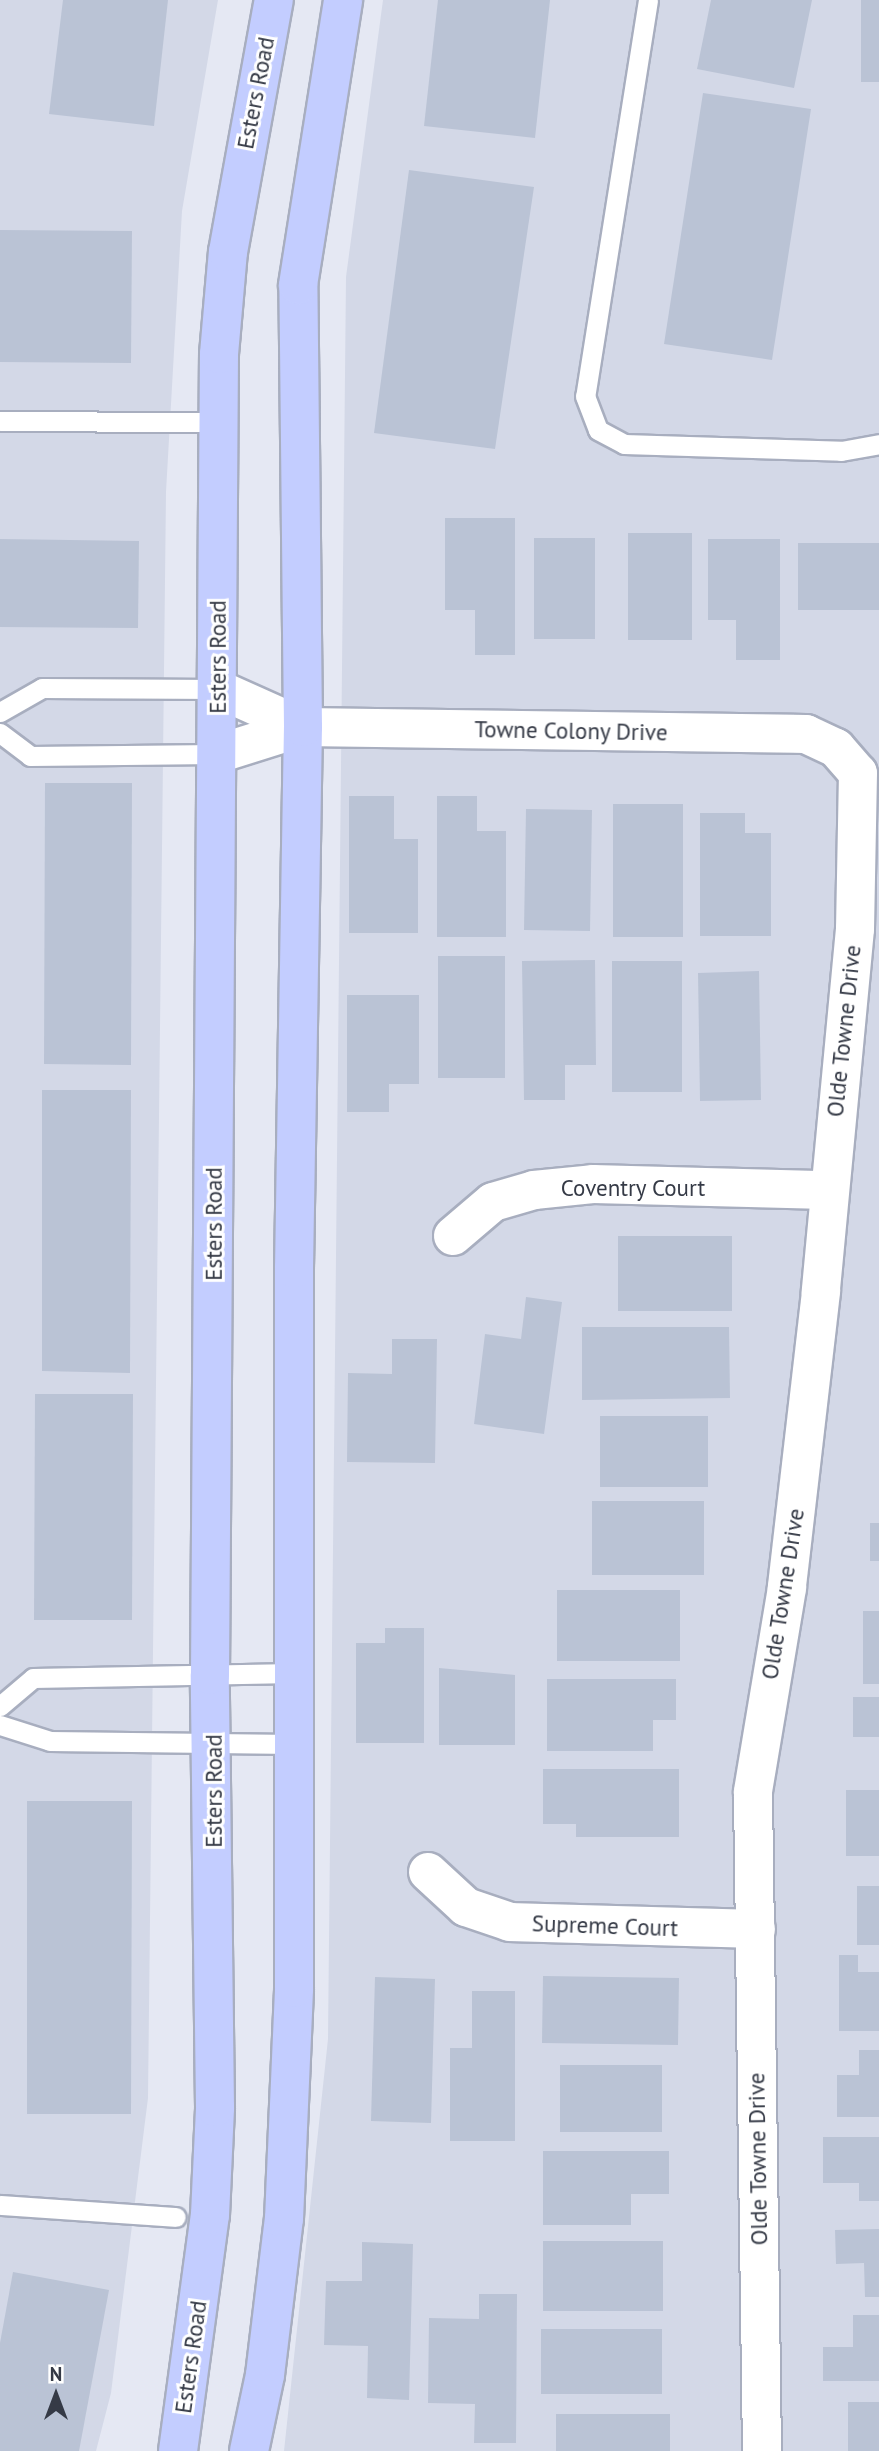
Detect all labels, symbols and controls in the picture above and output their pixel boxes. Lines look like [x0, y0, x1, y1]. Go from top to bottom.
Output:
street label: Esters Road [232, 35, 280, 151]
street label: Esters Road [204, 600, 232, 714]
street label: Towne Colony Drive [474, 716, 668, 746]
street label: Olde Towne Drive [821, 943, 867, 1119]
street label: Esters Road [200, 1167, 228, 1281]
street label: Coventry Court [560, 1174, 706, 1202]
street label: Olde Towne Drive [756, 1506, 810, 1682]
street label: Esters Road [200, 1734, 228, 1848]
street label: Supreme Court [531, 1910, 679, 1942]
street label: Olde Towne Drive [743, 2072, 773, 2246]
street label: Esters Road [169, 2299, 213, 2415]
north arrow [21, 2360, 91, 2430]
text: N [50, 2362, 62, 2386]

